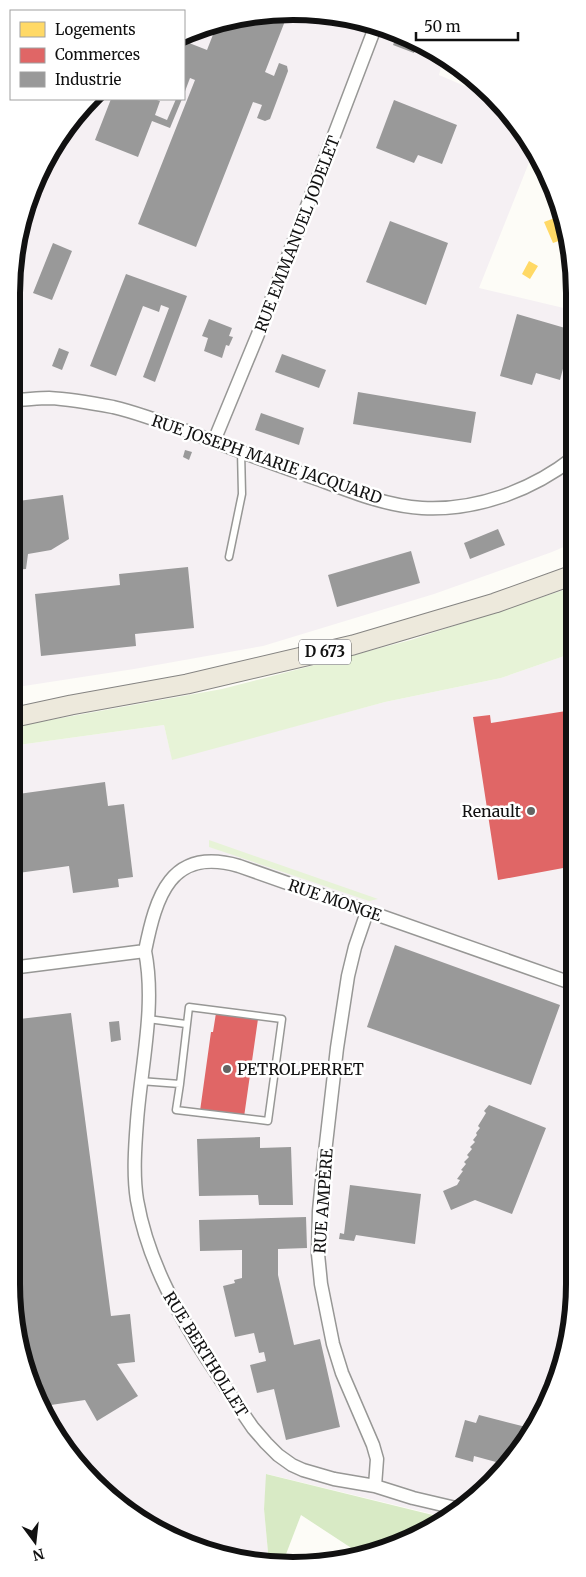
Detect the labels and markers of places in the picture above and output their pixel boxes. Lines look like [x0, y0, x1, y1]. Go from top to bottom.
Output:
place label: Renault [462, 801, 522, 821]
marker: Renault [525, 805, 537, 817]
place label: PETROLPERRET [237, 1059, 364, 1079]
marker: PETROLPERRET [221, 1063, 233, 1075]

